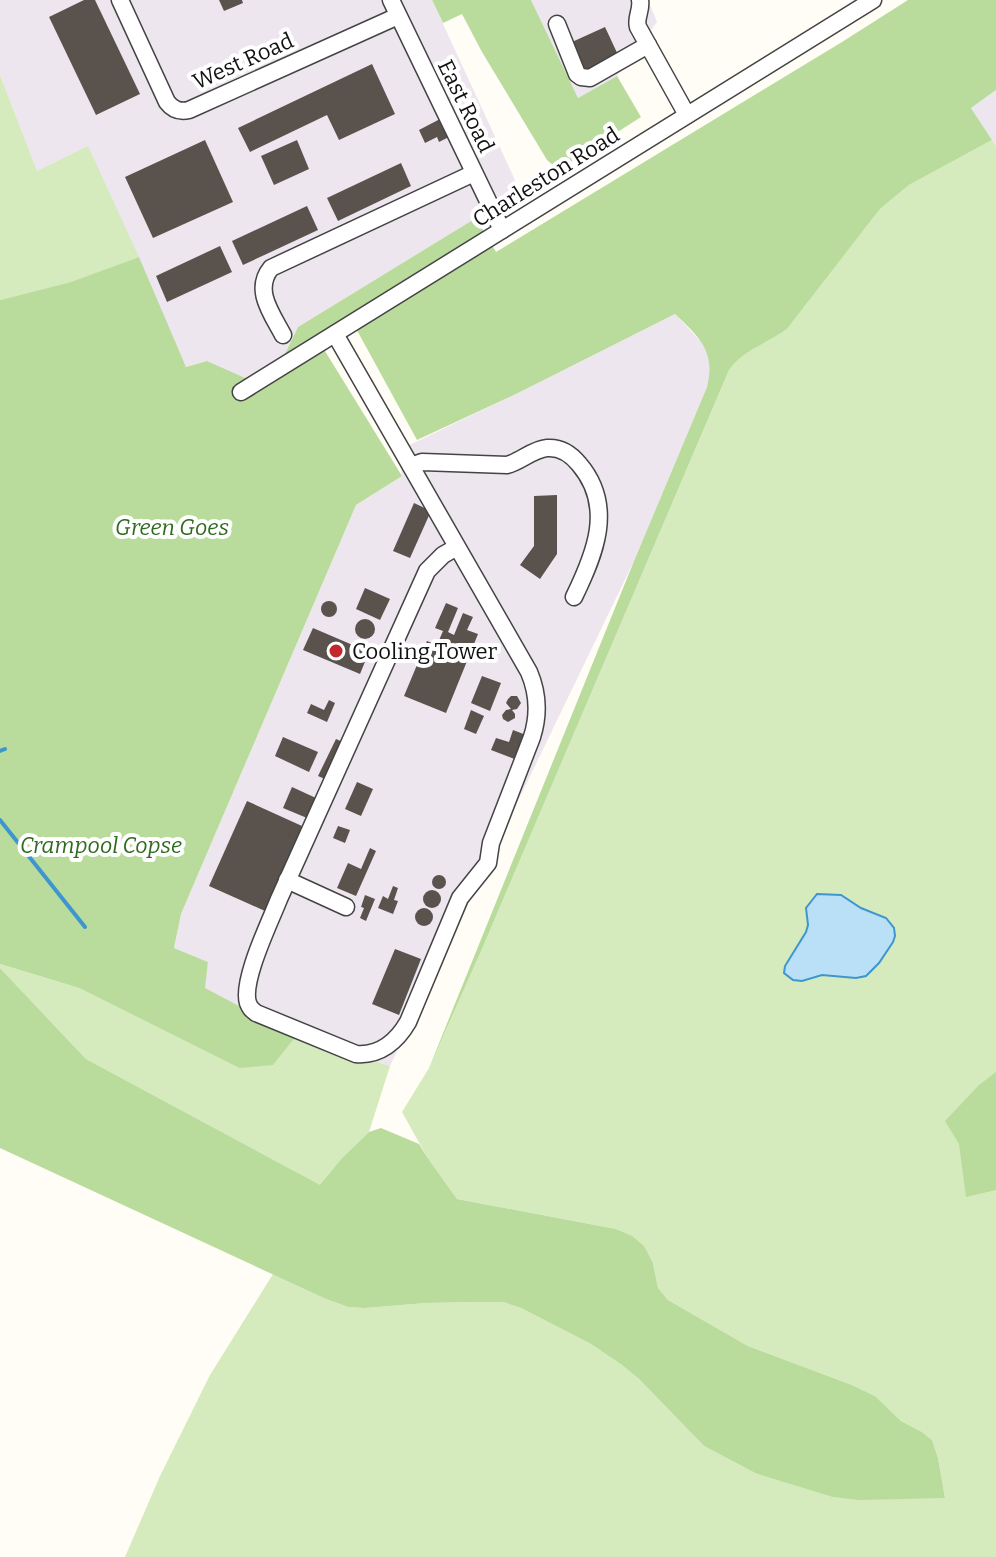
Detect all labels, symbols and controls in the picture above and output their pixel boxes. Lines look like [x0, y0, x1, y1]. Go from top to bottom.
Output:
street label: West Road [188, 27, 298, 95]
street label: East Road [432, 55, 500, 157]
street label: Charleston Road [468, 121, 624, 233]
park label: Green Goes [115, 514, 229, 541]
place label: Cooling Tower [352, 638, 498, 665]
marker: Cooling Tower [327, 642, 345, 660]
park label: Crampool Copse [20, 832, 182, 859]

